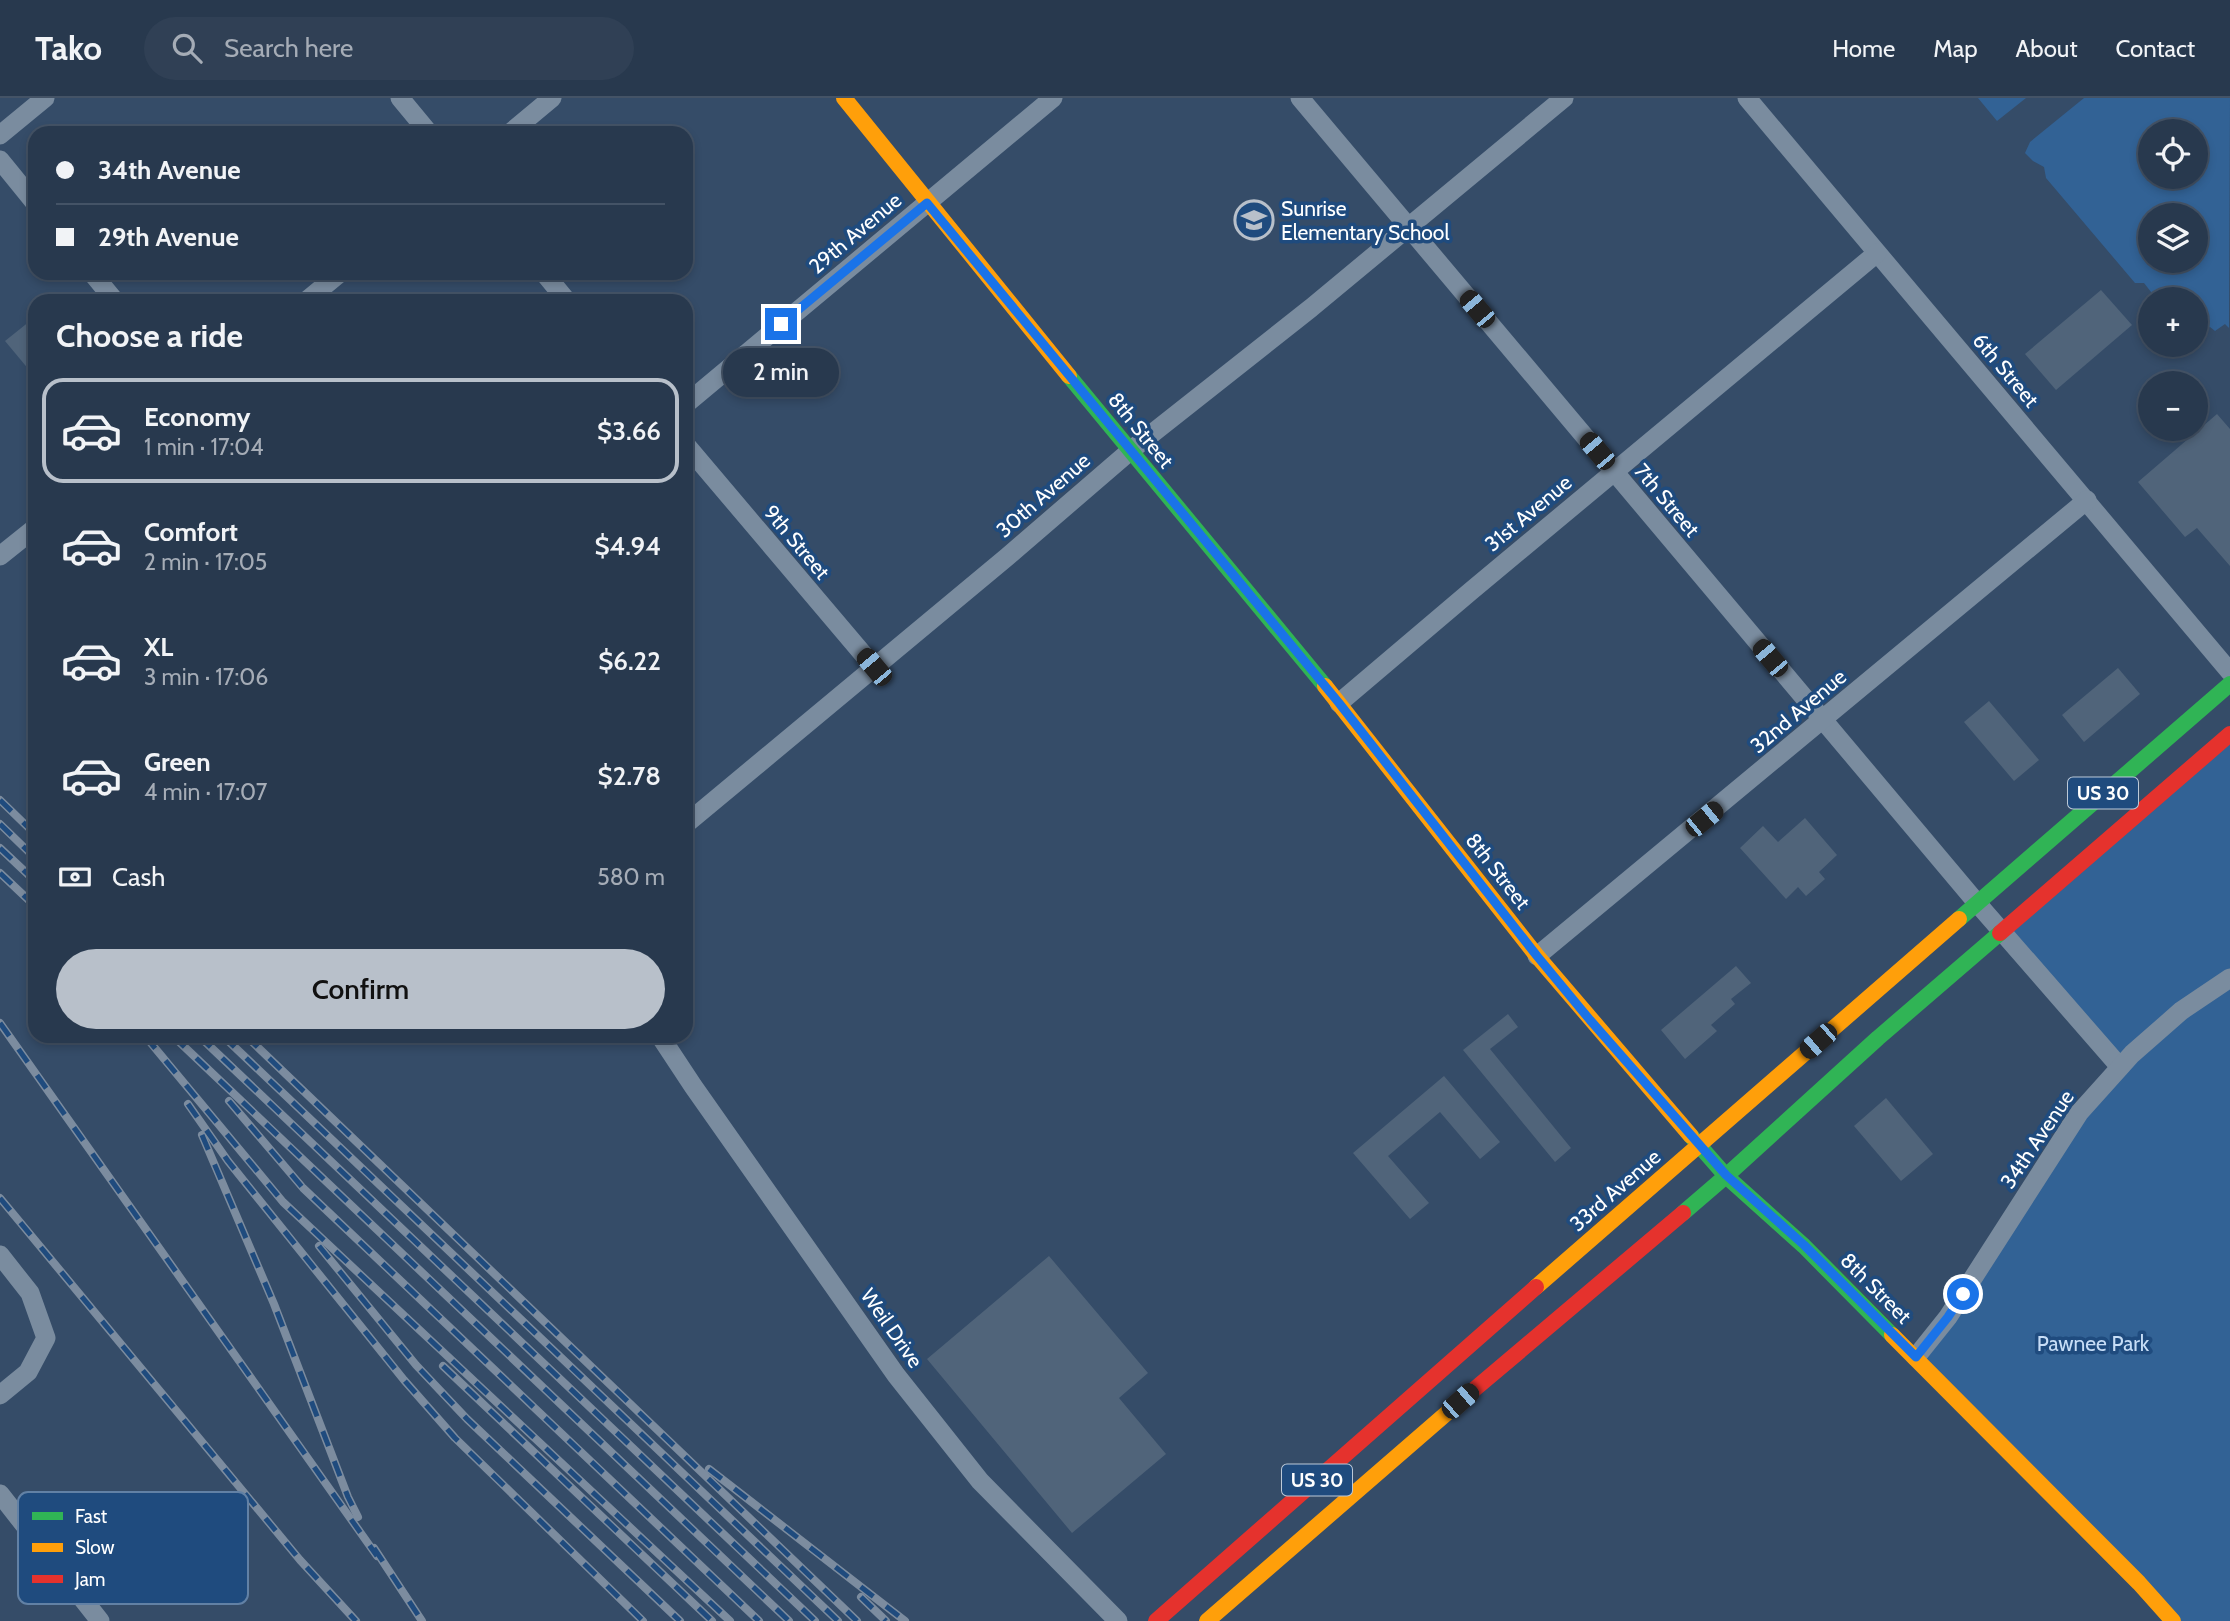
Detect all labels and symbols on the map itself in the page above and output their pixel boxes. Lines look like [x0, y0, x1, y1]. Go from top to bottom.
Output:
street label: 29th Avenue [804, 187, 906, 279]
place label: Sunrise Elementary School [1281, 196, 1449, 245]
school or university icon: Sunrise Elementary School [1233, 199, 1275, 241]
car [1456, 286, 1499, 332]
route end [765, 308, 797, 340]
street label: 6th Street [1968, 328, 2044, 412]
callout: 2 min [723, 348, 839, 398]
street label: 8th Street [1103, 387, 1179, 473]
car [1576, 428, 1619, 474]
street label: 30th Avenue [991, 447, 1095, 542]
street label: 7th Street [1629, 458, 1705, 542]
street label: 31st Avenue [1480, 469, 1577, 556]
street label: 9th Street [759, 500, 835, 584]
car [1749, 635, 1792, 681]
car [853, 644, 896, 690]
street label: 32nd Avenue [1745, 664, 1851, 758]
road number: US 30 [2068, 778, 2138, 808]
car [1682, 798, 1727, 840]
street label: 8th Street [1460, 828, 1536, 914]
car [1796, 1019, 1841, 1063]
street label: 34th Avenue [1995, 1085, 2079, 1193]
street label: 33rd Avenue [1565, 1144, 1666, 1236]
street label: 8th Street [1835, 1247, 1917, 1329]
route start [1947, 1278, 1979, 1310]
street label: Weil Drive [856, 1284, 928, 1373]
park label: Pawnee Park [2037, 1331, 2150, 1356]
car [1438, 1379, 1483, 1423]
road number: US 30 [1282, 1464, 1352, 1496]
legend [18, 1492, 248, 1604]
text: Fast [75, 1505, 108, 1528]
text: Slow [75, 1536, 115, 1559]
text: Jam [74, 1568, 105, 1591]

